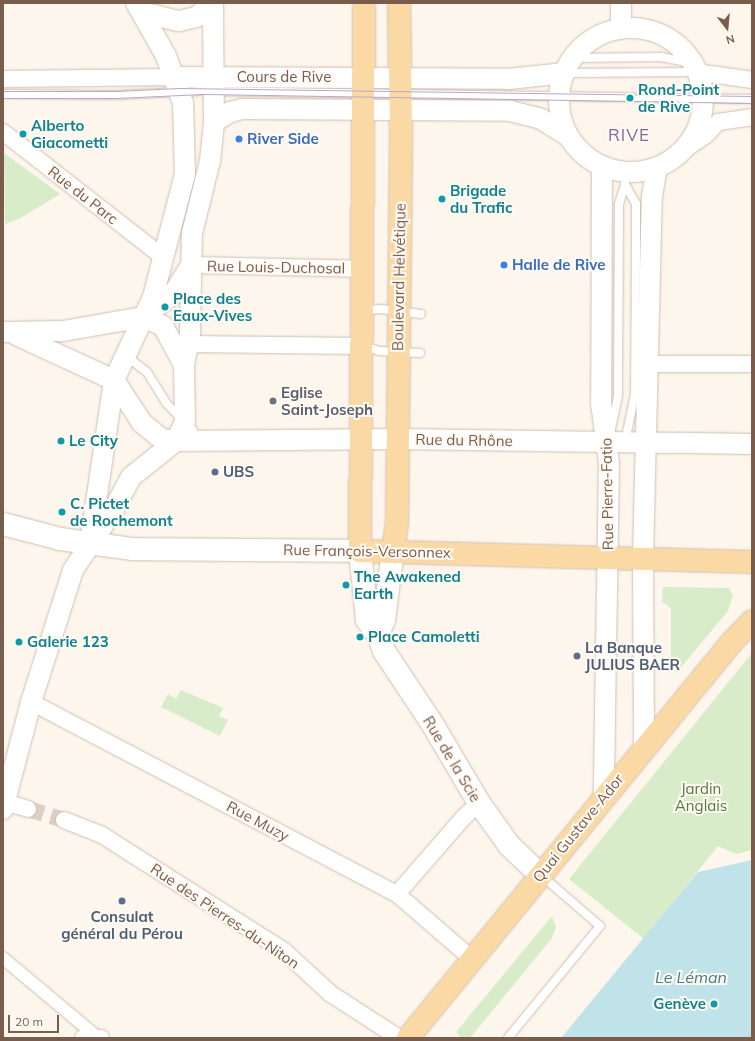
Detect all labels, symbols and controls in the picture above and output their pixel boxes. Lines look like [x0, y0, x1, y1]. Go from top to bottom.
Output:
north arrow [707, 8, 747, 48]
text: N [724, 32, 736, 47]
street label: Cours de Rive [237, 68, 331, 86]
place label: Rond-Point de Rive [638, 80, 719, 115]
marker: Rond-Point de Rive [625, 93, 635, 103]
place label: Alberto Giacometti [31, 116, 108, 151]
district label: RIVE [608, 125, 650, 145]
marker: Alberto Giacometti [18, 129, 28, 139]
place label: River Side [247, 130, 319, 148]
marker: River Side [234, 134, 244, 144]
street label: Rue du Parc [44, 162, 122, 228]
place label: Brigade du Trafic [450, 181, 513, 216]
marker: Brigade du Trafic [437, 194, 447, 204]
street label: Boulevard Helvétique [389, 203, 409, 351]
place label: Halle de Rive [512, 256, 605, 274]
street label: Rue Louis-Duchosal [207, 257, 345, 277]
marker: Halle de Rive [499, 260, 509, 270]
place label: Place des Eaux-Vives [173, 289, 252, 324]
marker: Place des Eaux-Vives [160, 302, 170, 312]
place label: Eglise Saint-Joseph [281, 383, 373, 418]
marker: Eglise Saint-Joseph [268, 396, 278, 406]
street label: Rue du Rhône [415, 430, 513, 450]
place label: Le City [69, 432, 118, 450]
marker: Le City [56, 436, 66, 446]
street label: Rue Pierre-Fatio [597, 438, 617, 550]
place label: UBS [223, 463, 254, 481]
marker: UBS [210, 467, 220, 477]
place label: C. Pictet de Rochemont [70, 494, 173, 529]
marker: C. Pictet de Rochemont [57, 507, 67, 517]
street label: Rue François-Versonnex [283, 541, 451, 561]
place label: The Awakened Earth [354, 567, 461, 602]
marker: The Awakened Earth [341, 580, 351, 590]
place label: Place Camoletti [368, 628, 480, 646]
marker: Place Camoletti [355, 632, 365, 642]
place label: Galerie 123 [27, 633, 109, 651]
marker: Galerie 123 [14, 637, 24, 647]
place label: La Banque JULIUS BAER [585, 638, 680, 673]
marker: La Banque JULIUS BAER [572, 651, 582, 661]
street label: Rue de la Scie [419, 713, 485, 805]
street label: Quai Gustave-Ador [529, 770, 627, 886]
park label: Jardin Anglais [675, 779, 727, 814]
street label: Rue Muzy [224, 797, 292, 845]
street label: Rue des Pierres-du-Niton [147, 859, 303, 973]
marker: Consulat général du Pérou [117, 896, 127, 906]
place label: Consulat général du Pérou [61, 907, 183, 942]
water label: Le Léman [655, 967, 727, 987]
place label: Genève [653, 995, 706, 1013]
marker: Genève [709, 999, 719, 1009]
scale bar [10, 1007, 61, 1033]
text: 20 m [15, 1014, 43, 1029]

